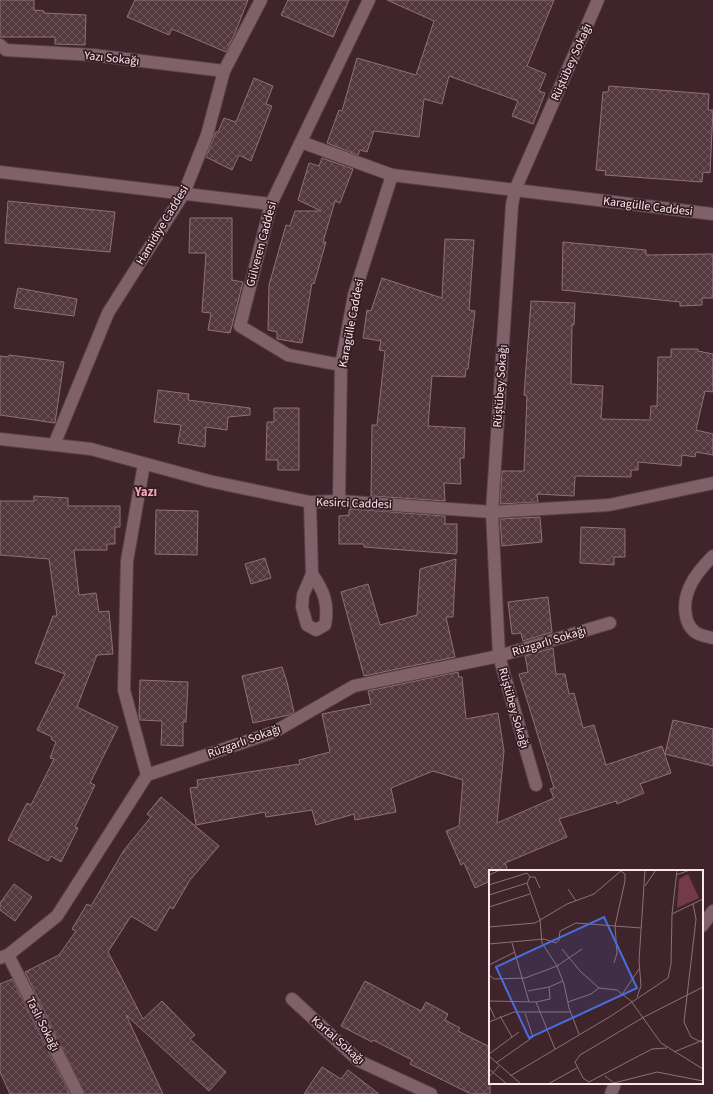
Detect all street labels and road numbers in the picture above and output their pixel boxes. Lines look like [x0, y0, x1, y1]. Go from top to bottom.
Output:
street label: Rüştübey Sokağı [547, 21, 596, 104]
street label: Yazı Sokağı [83, 47, 140, 70]
street label: Hamidiye Caddesi [132, 182, 193, 268]
street label: Karagülle Caddesi [602, 193, 694, 220]
street label: Gülveren Caddesi [242, 200, 281, 289]
street label: Karagülle Caddesi [335, 277, 368, 369]
street label: Rüştübey Sokağı [489, 344, 512, 428]
street label: Kesirci Caddesi [316, 494, 392, 513]
street label: Rüzgarlı Sokağı [510, 622, 588, 661]
street label: Rüştübey Sokağı [494, 666, 533, 750]
street label: Rüzgarlı Sokağı [205, 720, 283, 763]
street label: Taslı Sokağı [22, 994, 63, 1054]
street label: Kartal Sokağı [307, 1012, 368, 1069]

